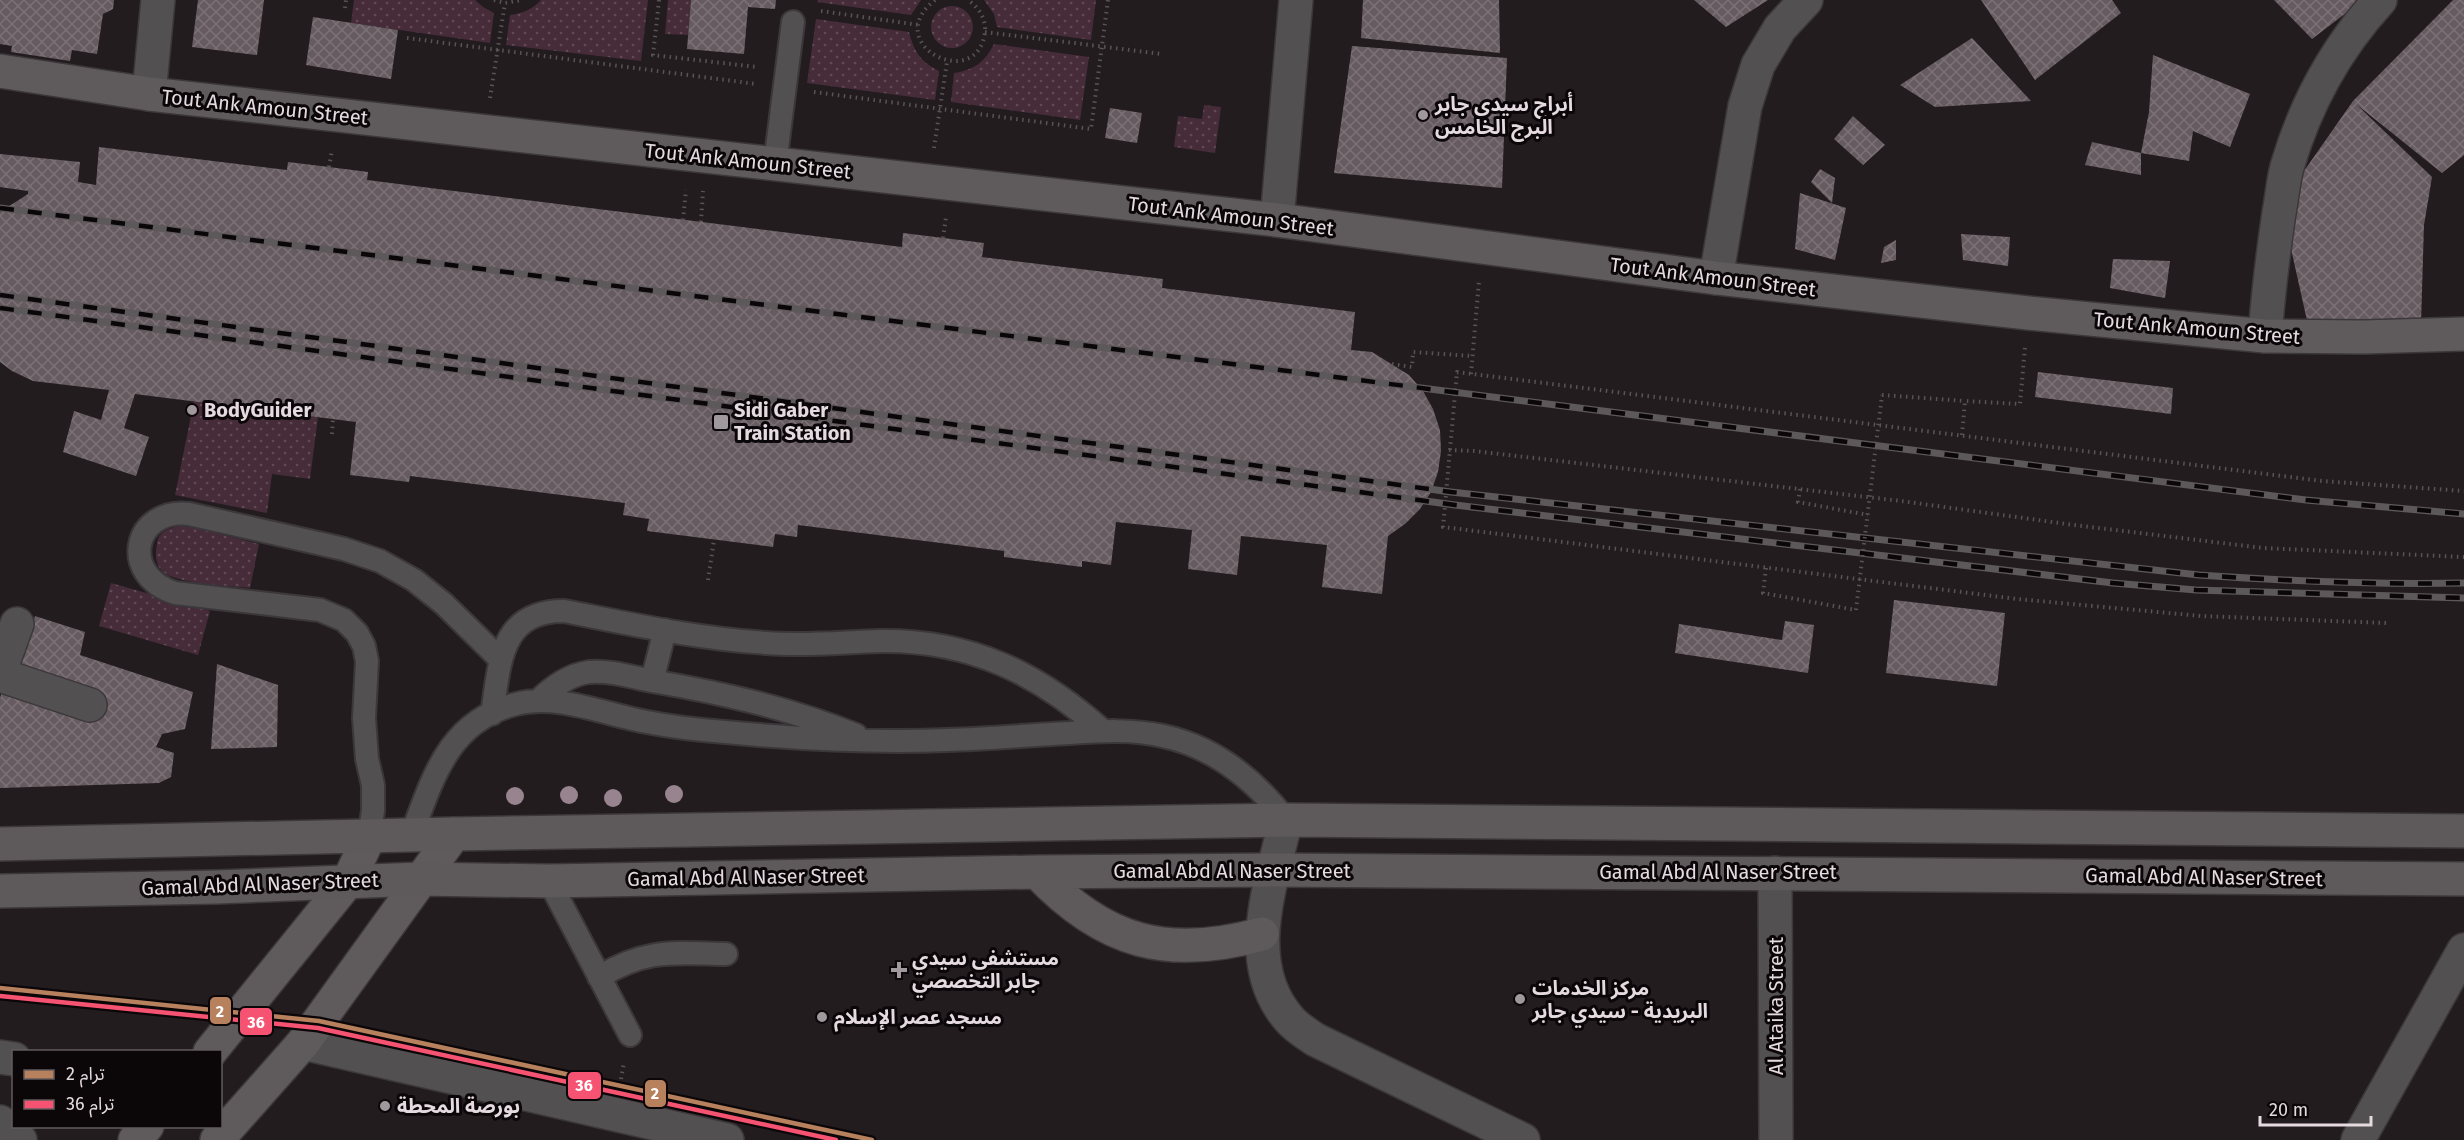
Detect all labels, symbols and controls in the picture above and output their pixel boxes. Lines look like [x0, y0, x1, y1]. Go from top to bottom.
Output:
street label: Tout Ank Amoun Street [161, 84, 370, 130]
place label: أبراج سيدي جابر البرج الخامس [1434, 91, 1573, 142]
marker: أبراج سيدي جابر البرج الخامس [1416, 108, 1430, 122]
street label: Tout Ank Amoun Street [644, 138, 853, 184]
street label: Tout Ank Amoun Street [1127, 191, 1336, 241]
street label: Tout Ank Amoun Street [1609, 252, 1818, 302]
street label: Tout Ank Amoun Street [2093, 307, 2302, 349]
place label: BodyGuider [204, 398, 312, 422]
place label: Sidi Gaber Train Station [734, 398, 851, 445]
marker: BodyGuider [185, 403, 199, 417]
marker: Sidi Gaber Train Station [712, 413, 730, 431]
street label: Gamal Abd Al Naser Street [1113, 859, 1352, 883]
street label: Gamal Abd Al Naser Street [1599, 860, 1838, 884]
street label: Gamal Abd Al Naser Street [627, 863, 866, 891]
street label: Gamal Abd Al Naser Street [2085, 863, 2324, 891]
street label: Gamal Abd Al Naser Street [141, 868, 380, 900]
street label: Al Ataika Street [1764, 936, 1788, 1075]
place label: مستشفى سيدي جابر التخصصي [912, 946, 1059, 998]
marker: مستشفى سيدي جابر التخصصي [890, 961, 908, 979]
place label: مركز الخدمات البريدية - سيدي جابر [1531, 976, 1708, 1028]
marker: مركز الخدمات البريدية - سيدي جابر [1513, 992, 1527, 1006]
line badge: 2 [209, 996, 232, 1025]
text: 2 [216, 1002, 224, 1021]
place label: مسجد عصر الإسلام [834, 1005, 1002, 1032]
line badge: 36 [239, 1007, 273, 1036]
marker: مسجد عصر الإسلام [815, 1010, 829, 1024]
text: 36 [246, 1013, 265, 1032]
legend [12, 1050, 222, 1128]
text: ترام 2 [66, 1063, 105, 1088]
line badge: 36 [567, 1071, 602, 1100]
text: 36 [574, 1076, 593, 1095]
line badge: 2 [644, 1079, 667, 1108]
text: 2 [651, 1084, 659, 1103]
scale bar [2260, 1089, 2371, 1127]
text: ترام 36 [66, 1093, 114, 1118]
place label: بورصة المحطة [397, 1094, 520, 1118]
marker: بورصة المحطة [378, 1099, 392, 1113]
text: 20 m [2269, 1099, 2308, 1121]

